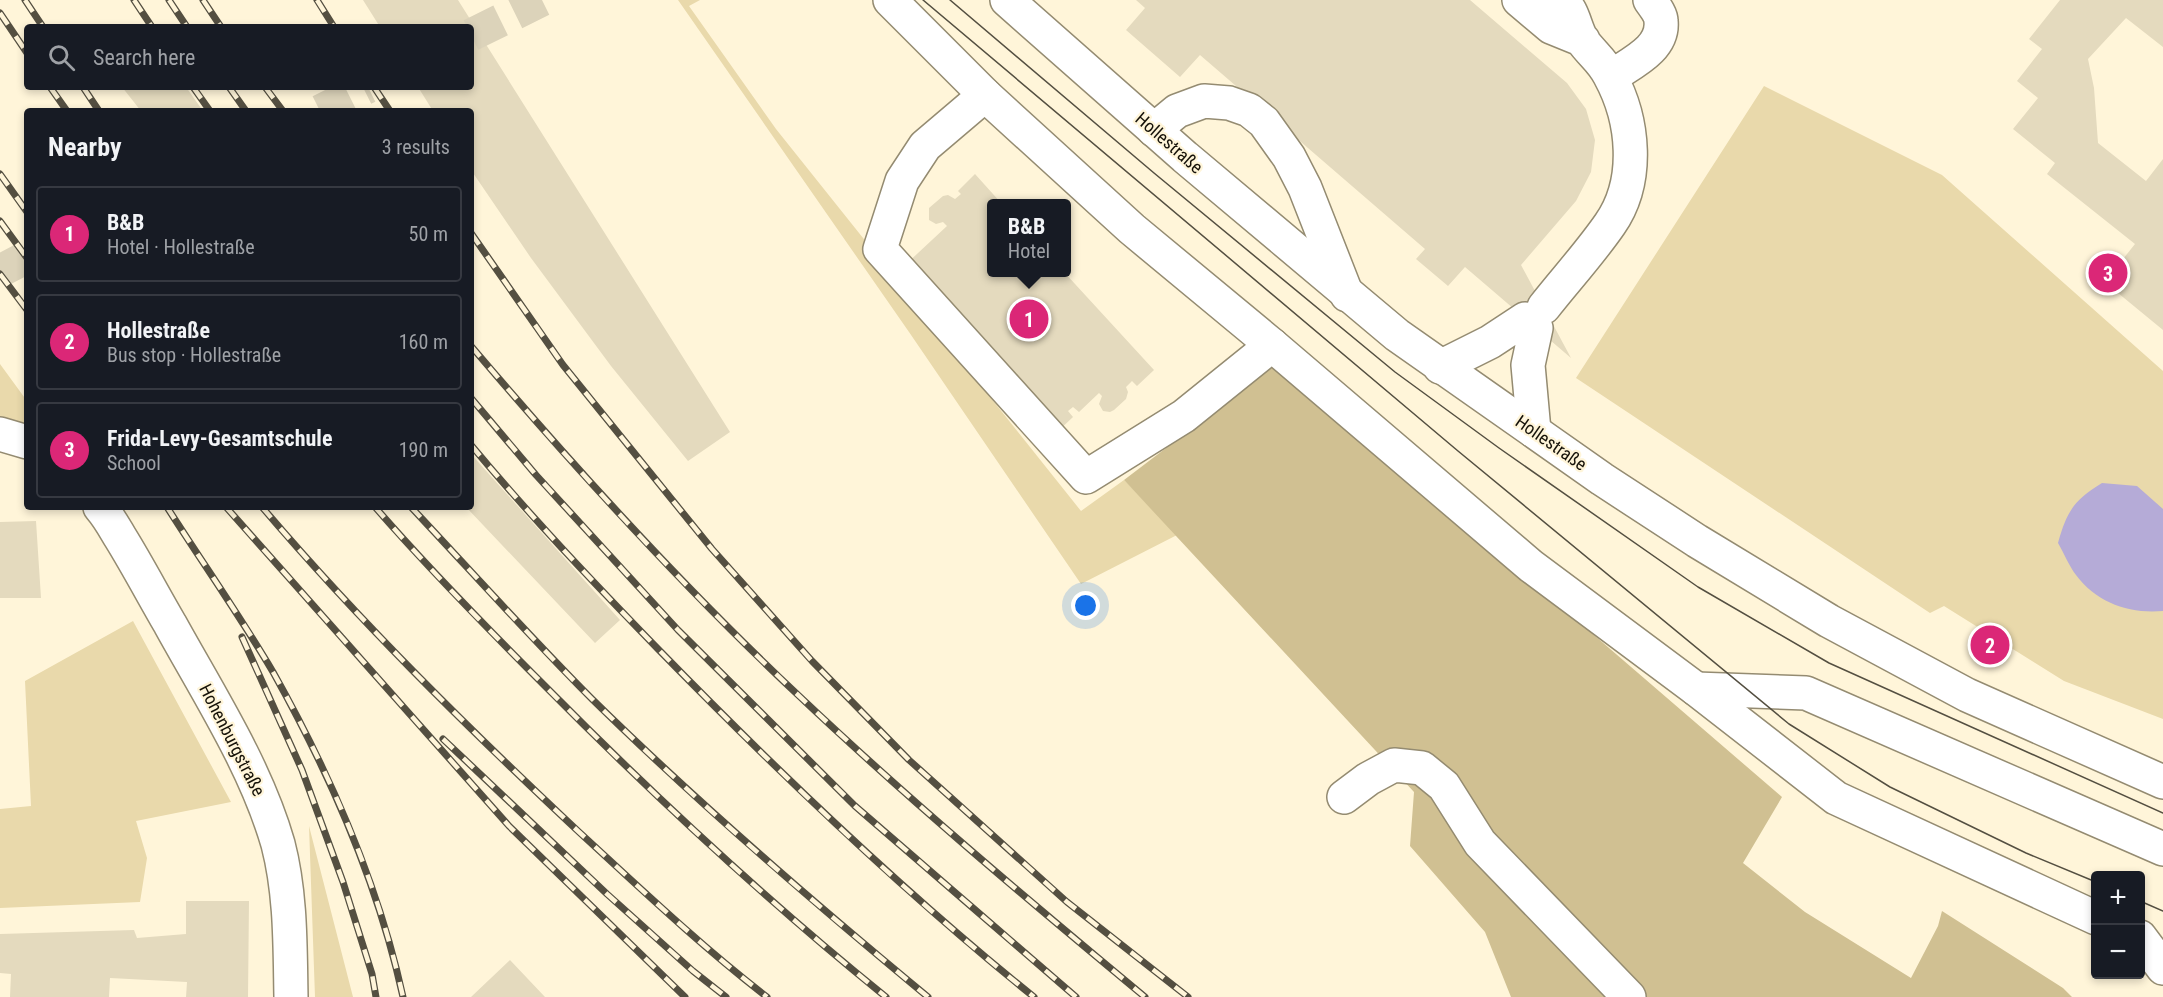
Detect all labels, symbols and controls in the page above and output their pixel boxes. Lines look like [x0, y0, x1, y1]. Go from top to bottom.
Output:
search box [24, 24, 474, 90]
icon: search [45, 41, 78, 74]
text: Search here [93, 45, 195, 70]
street label: Hollestraße [1131, 108, 1207, 177]
text: Nearby [48, 132, 122, 162]
text: 3 results [382, 135, 450, 159]
popup [987, 199, 1071, 277]
text: B&B [107, 210, 144, 235]
text: B&B [1008, 214, 1045, 239]
text: 1 [64, 222, 75, 246]
text: 50 m [409, 222, 448, 246]
text: Hotel · Hollestraße [107, 235, 255, 259]
text: Hotel [1008, 239, 1050, 263]
pin: 3 [2088, 250, 2128, 296]
pin: 1 [1010, 296, 1048, 342]
text: Hollestraße [107, 318, 210, 343]
text: 2 [64, 330, 75, 354]
text: 160 m [399, 330, 448, 354]
text: Bus stop · Hollestraße [107, 343, 281, 367]
street label: Hollestraße [1512, 410, 1591, 475]
text: Frida-Levy-Gesamtschule [107, 426, 332, 451]
text: 3 [64, 438, 75, 462]
text: 190 m [399, 438, 448, 462]
text: School [107, 451, 161, 475]
your location [1071, 591, 1100, 620]
pin: 2 [1970, 622, 2010, 668]
street label: Hohenburgstraße [195, 680, 270, 799]
map controls [2091, 871, 2145, 979]
button: + [2091, 871, 2145, 925]
button: − [2091, 925, 2145, 979]

